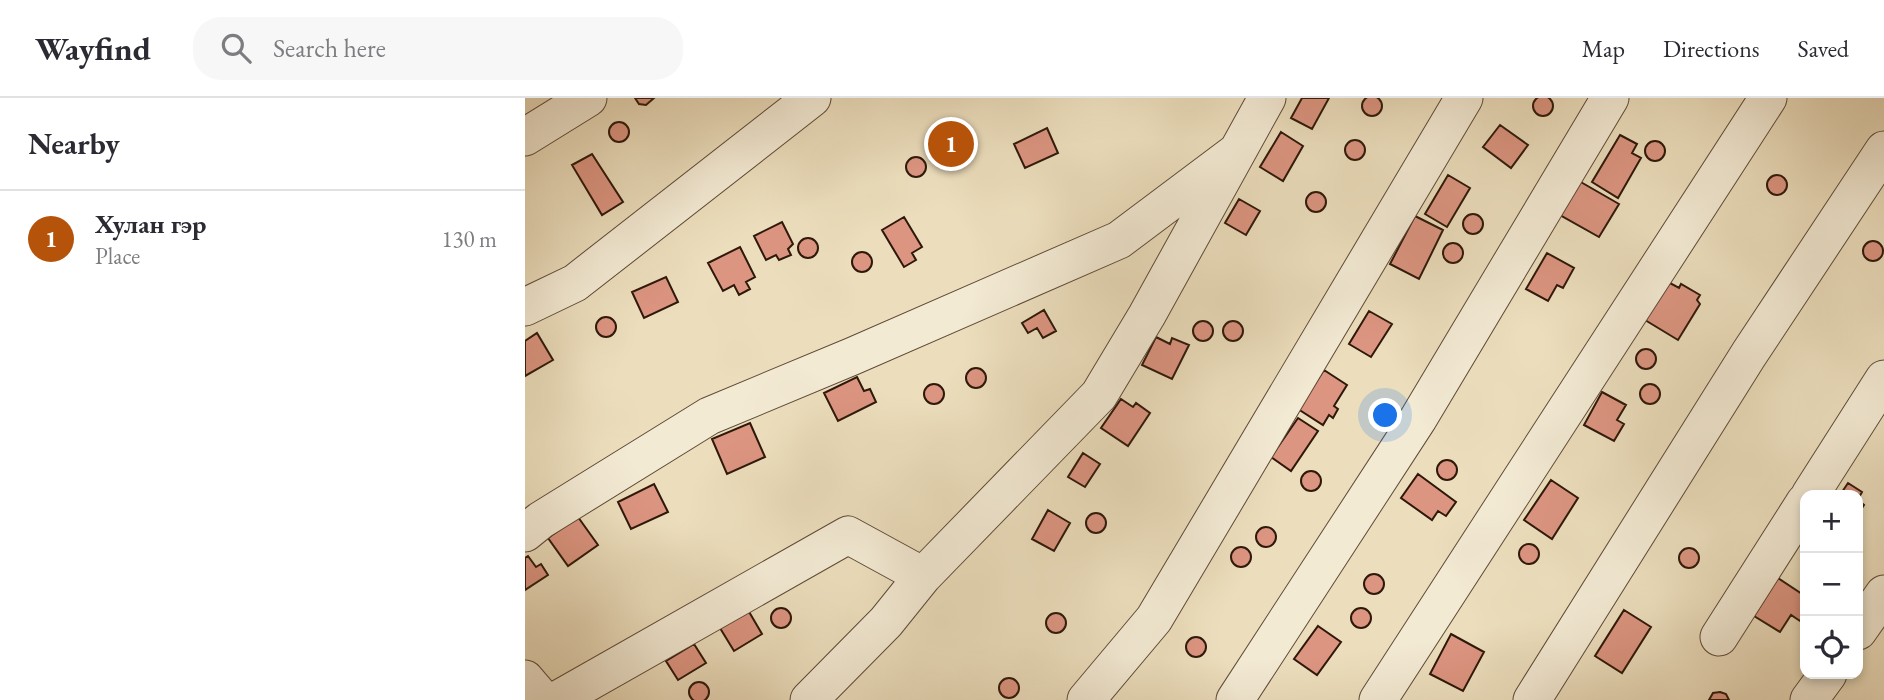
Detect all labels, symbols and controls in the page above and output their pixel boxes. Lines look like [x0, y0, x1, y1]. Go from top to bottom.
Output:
search box [193, 17, 683, 80]
text: Wayfind [35, 27, 151, 70]
icon: search [217, 29, 255, 67]
text: Search here [273, 31, 386, 65]
text: Map [1582, 33, 1625, 64]
text: Directions [1663, 33, 1760, 64]
text: Saved [1798, 33, 1849, 64]
pin: 1 [928, 118, 974, 170]
text: Nearby [28, 124, 120, 163]
text: Хулан гэр [95, 207, 206, 241]
text: 1 [45, 224, 57, 254]
text: 130 m [441, 224, 497, 254]
text: Place [95, 241, 140, 271]
your location [1368, 398, 1402, 432]
map controls [1800, 490, 1863, 679]
button: + [1800, 490, 1863, 553]
button: − [1800, 553, 1863, 616]
button: locate [1800, 616, 1863, 679]

